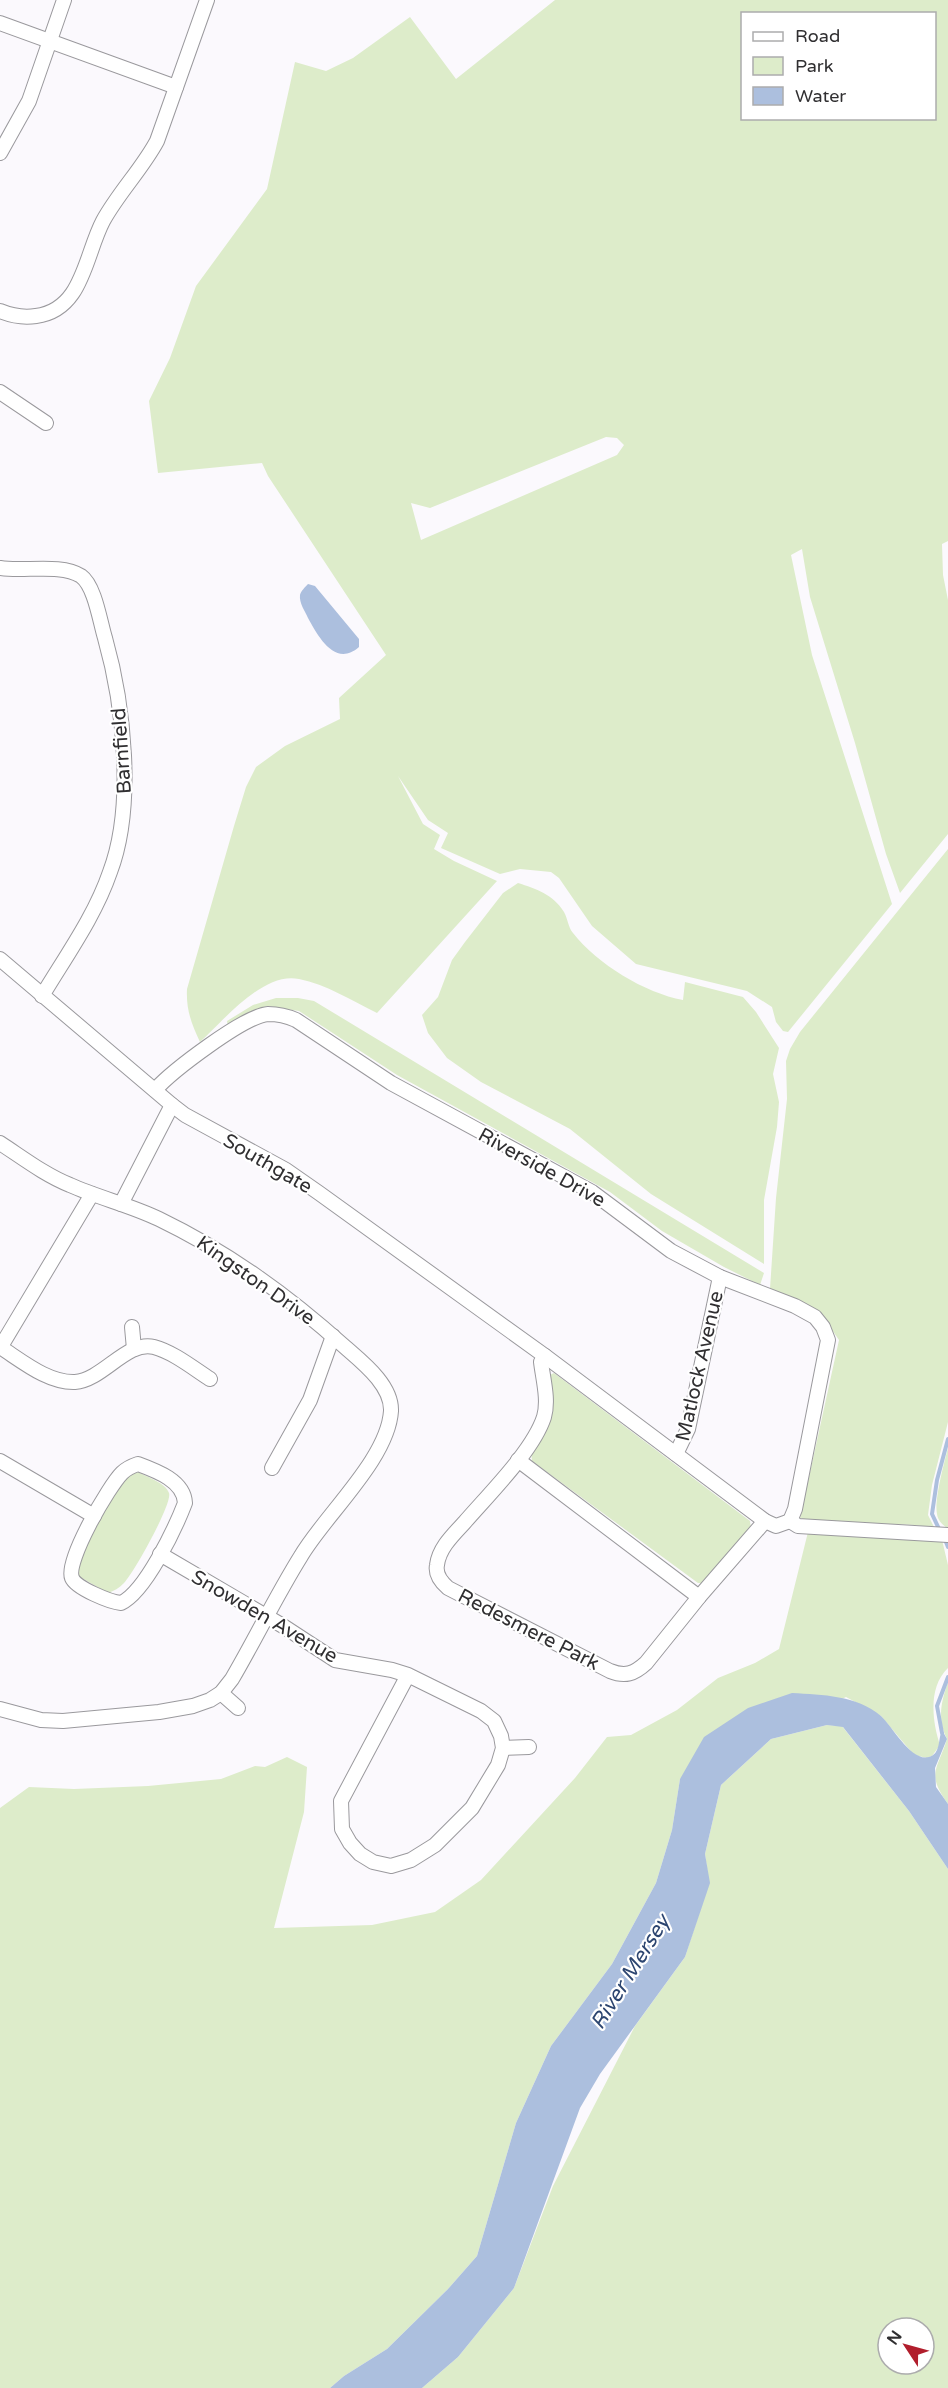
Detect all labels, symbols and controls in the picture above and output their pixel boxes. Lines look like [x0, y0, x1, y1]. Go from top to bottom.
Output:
legend [741, 12, 936, 120]
text: Road [795, 25, 840, 47]
text: Park [795, 55, 834, 77]
text: Water [795, 85, 846, 107]
street label: Barnfield [107, 707, 137, 795]
street label: Riverside Drive [474, 1123, 609, 1213]
street label: Southgate [219, 1129, 316, 1199]
street label: Kingston Drive [192, 1231, 319, 1331]
street label: Matlock Avenue [671, 1289, 729, 1444]
street label: Snowden Avenue [187, 1565, 342, 1669]
street label: Redesmere Park [454, 1584, 603, 1676]
water label: River Mersey [585, 1908, 677, 2034]
north arrow [876, 2316, 936, 2376]
text: N [883, 2327, 907, 2349]

